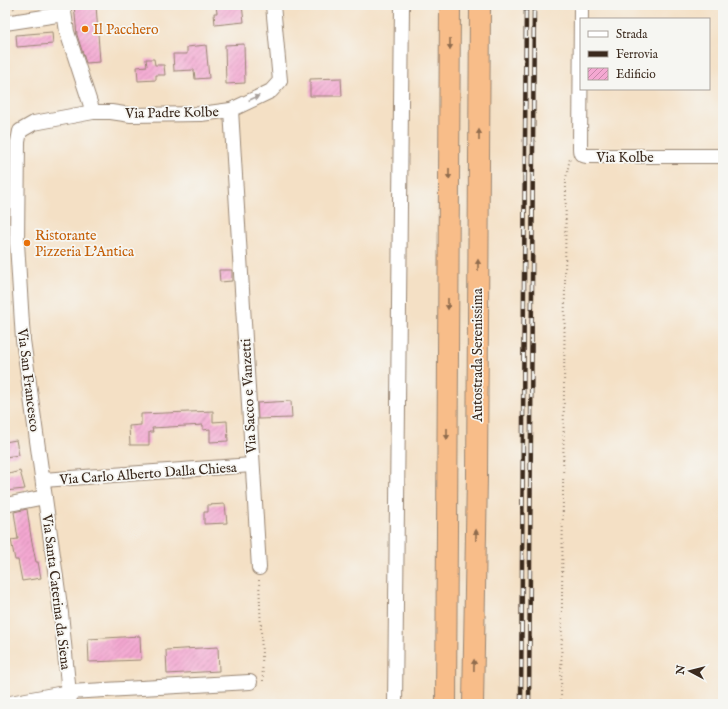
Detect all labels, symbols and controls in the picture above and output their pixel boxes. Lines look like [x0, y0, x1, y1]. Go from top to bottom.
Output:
legend [580, 18, 710, 90]
place label: Il Pacchero [93, 21, 159, 39]
marker: Il Pacchero [80, 24, 90, 34]
text: Strada [616, 27, 648, 42]
one-way arrow [447, 38, 453, 51]
text: Ferrovia [616, 47, 659, 62]
text: Edificio [616, 67, 656, 82]
one-way arrow [249, 95, 260, 101]
street label: Via Padre Kolbe [124, 103, 219, 123]
one-way arrow [476, 128, 482, 141]
street label: Via Kolbe [595, 149, 654, 167]
one-way arrow [446, 168, 452, 181]
place label: Ristorante Pizzeria L'Antica [35, 227, 135, 261]
marker: Ristorante Pizzeria L'Antica [22, 238, 32, 248]
one-way arrow [475, 258, 481, 271]
street label: Autostrada Serenissima [469, 287, 487, 423]
one-way arrow [445, 298, 451, 311]
street label: Via San Francesco [13, 326, 43, 433]
street label: Via Sacco e Vanzetti [237, 338, 261, 455]
one-way arrow [444, 428, 450, 441]
street label: Via Carlo Alberto Dalla Chiesa [58, 459, 238, 489]
street label: Via Santa Caterina da Siena [37, 512, 75, 672]
one-way arrow [473, 528, 479, 541]
north arrow [670, 651, 710, 691]
one-way arrow [471, 658, 477, 671]
text: N [673, 664, 689, 676]

